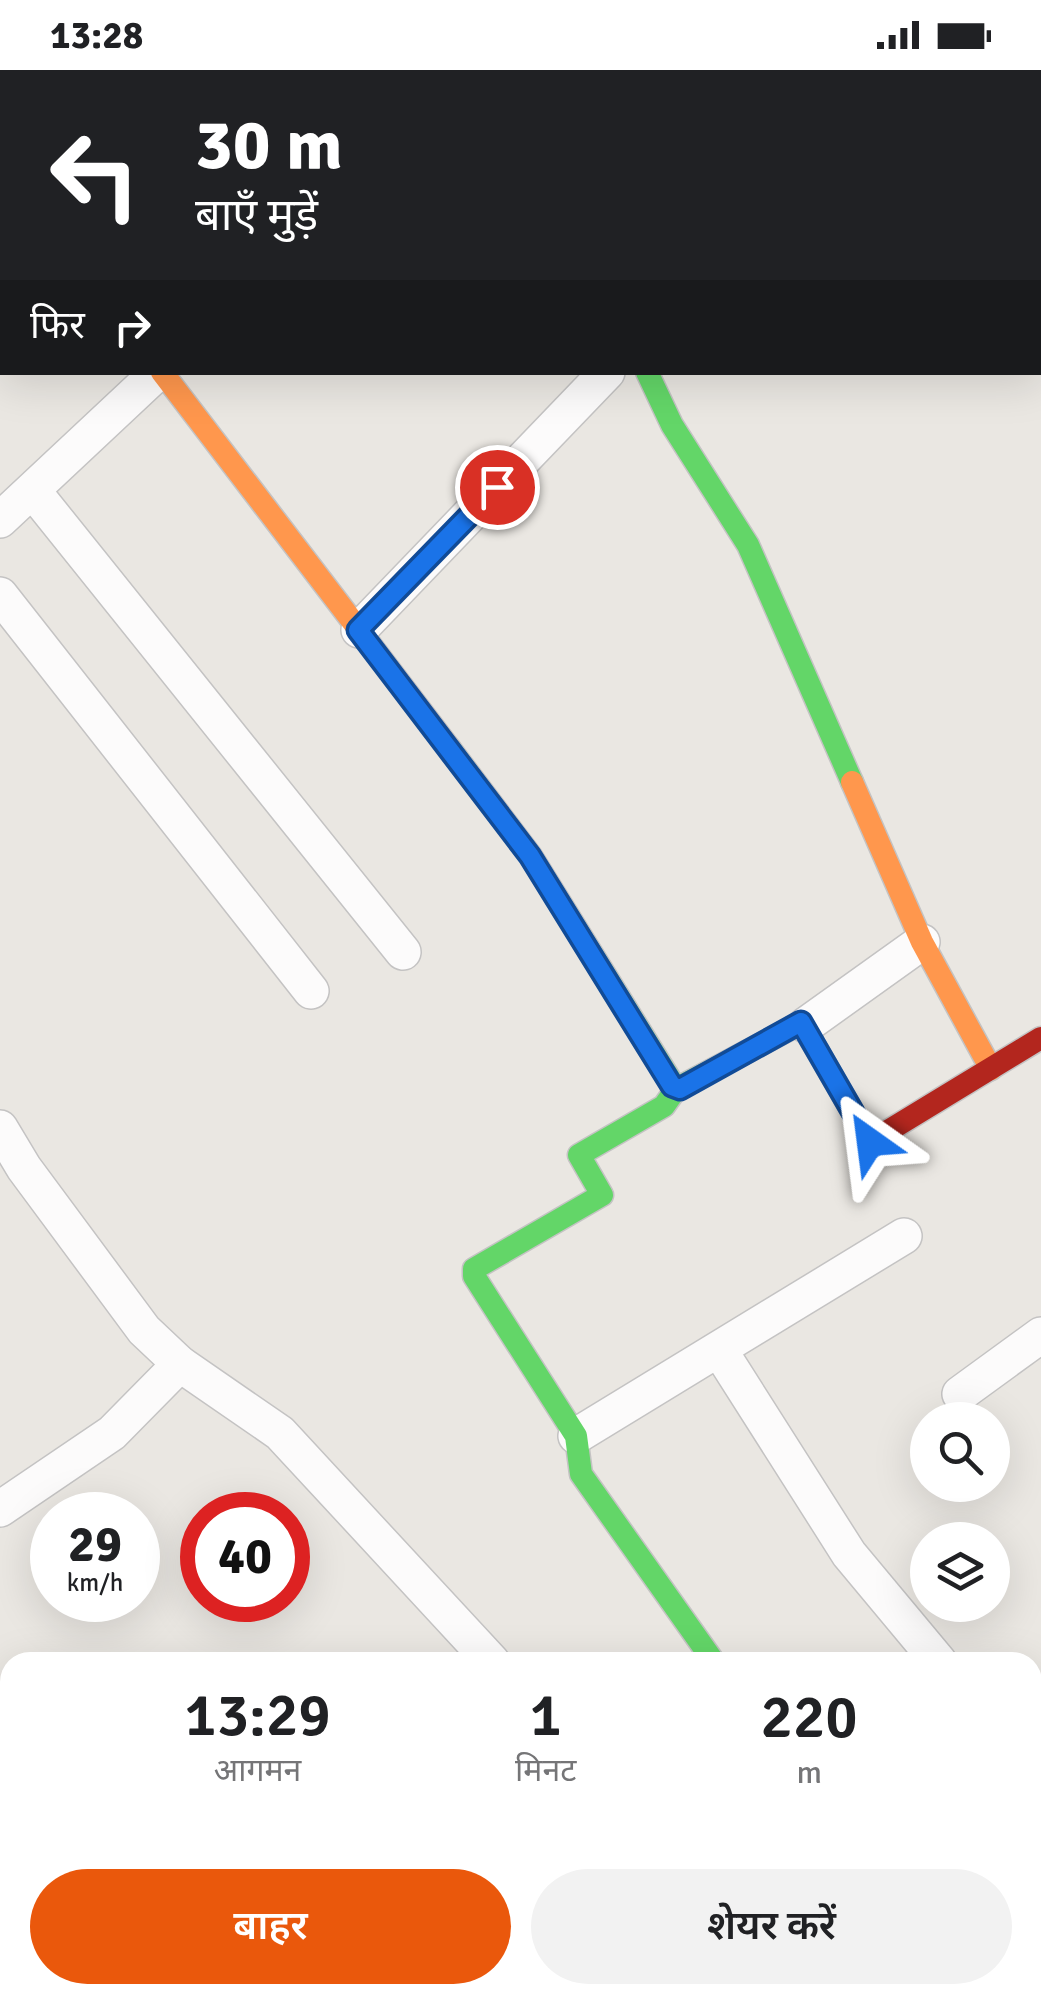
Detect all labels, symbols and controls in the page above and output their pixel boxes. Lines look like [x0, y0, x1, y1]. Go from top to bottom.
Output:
text: 13:28 [50, 12, 143, 59]
text: 30 m [195, 102, 343, 188]
icon: left [30, 110, 160, 240]
text: बाएँ मुड़ें [195, 188, 318, 243]
icon: right [105, 300, 160, 355]
text: फिर [30, 302, 85, 349]
pin [455, 445, 540, 530]
icon: arrive [470, 460, 525, 515]
position arrow [818, 1090, 922, 1194]
map controls [910, 1402, 1010, 1622]
button: search [910, 1402, 1010, 1502]
speed limit sign: 40 [180, 1492, 310, 1622]
text: 29 [68, 1514, 122, 1576]
button: layers [910, 1522, 1010, 1622]
text: km/h [67, 1567, 123, 1598]
text: 13:29 [184, 1679, 331, 1753]
text: 1 [529, 1679, 562, 1753]
text: 220 [761, 1681, 858, 1755]
text: आगमन [214, 1751, 301, 1790]
text: मिनट [515, 1751, 576, 1790]
text: m [796, 1753, 822, 1792]
button: बाहर [30, 1869, 511, 1984]
button: शेयर करें [531, 1869, 1012, 1984]

